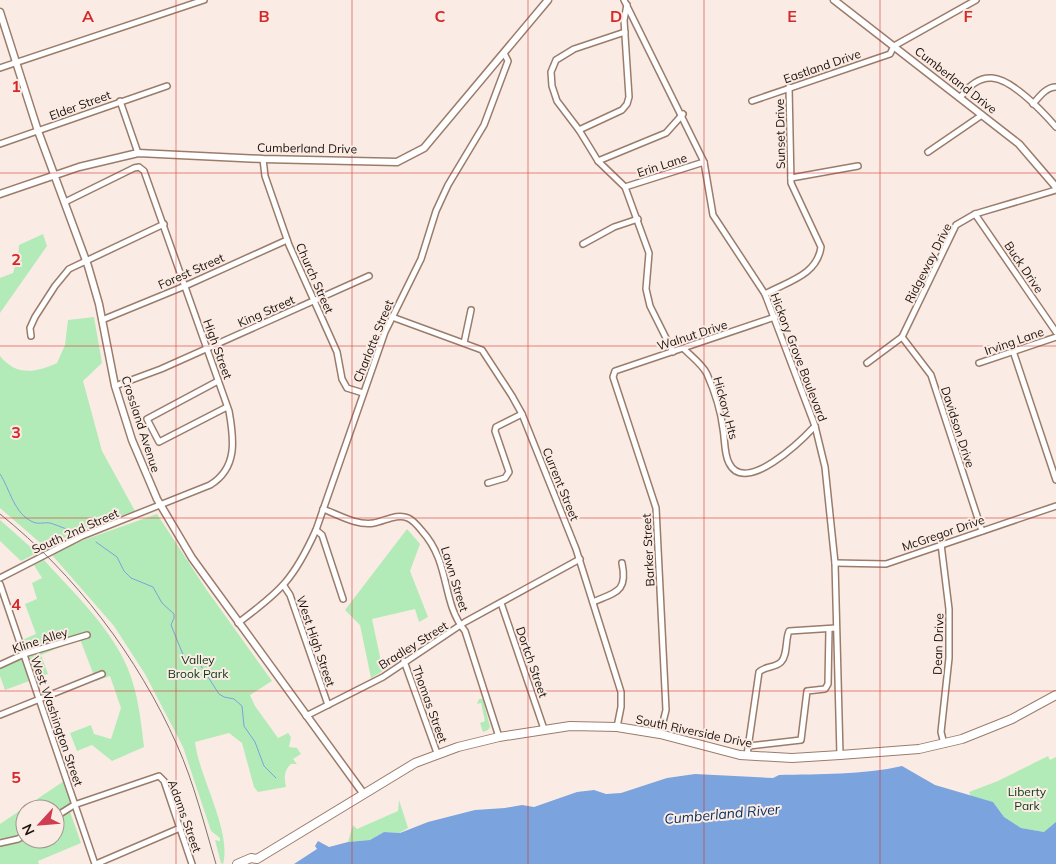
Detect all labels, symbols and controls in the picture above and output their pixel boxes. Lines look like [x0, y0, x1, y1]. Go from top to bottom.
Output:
text: A [82, 6, 94, 26]
text: B [258, 6, 270, 26]
text: C [435, 6, 446, 26]
text: D [610, 6, 622, 26]
text: E [787, 6, 797, 26]
text: F [963, 6, 973, 26]
street label: Cumberland Drive [912, 43, 1000, 117]
street label: Eastland Drive [781, 46, 863, 86]
text: 1 [11, 76, 21, 96]
street label: Elder Street [47, 87, 113, 123]
street label: Sunset Drive [772, 99, 788, 169]
street label: Cumberland Drive [257, 140, 357, 156]
street label: Erin Lane [635, 150, 689, 180]
street label: Ridgeway Drive [901, 220, 955, 306]
street label: Buck Drive [1001, 238, 1047, 296]
street label: Church Street [293, 240, 337, 316]
text: 2 [11, 249, 21, 269]
street label: Forest Street [156, 250, 226, 292]
street label: Hickory Grove Boulevard [767, 290, 831, 424]
street label: King Street [235, 292, 297, 330]
street label: Charlotte Street [350, 298, 396, 384]
street label: High Street [200, 317, 236, 381]
street label: Walnut Drive [655, 317, 729, 353]
street label: Irving Lane [982, 324, 1046, 358]
street label: Crossland Avenue [118, 374, 164, 474]
street label: Hickory Hts [710, 375, 742, 441]
street label: Davidson Drive [938, 385, 978, 469]
text: 3 [11, 422, 21, 442]
street label: Current Street [539, 445, 583, 523]
street label: South 2nd Street [29, 505, 121, 557]
street label: McGregor Drive [900, 512, 986, 554]
street label: Barker Street [639, 513, 657, 587]
street label: Lawn Street [438, 545, 472, 613]
text: 4 [11, 594, 21, 614]
street label: West High Street [293, 594, 339, 688]
street label: Dean Drive [929, 613, 947, 675]
street label: Bradley Street [376, 618, 450, 672]
street label: Kline Alley [10, 624, 70, 656]
street label: Dortch Street [513, 625, 551, 699]
park label: Valley Brook Park [168, 652, 229, 681]
street label: West Washington Street [28, 654, 86, 788]
street label: Thomas Street [409, 663, 451, 745]
street label: South Riverside Drive [634, 711, 754, 751]
text: 5 [11, 767, 21, 787]
street label: Adams Street [165, 778, 205, 854]
park label: Liberty Park [1008, 784, 1047, 813]
north arrow [15, 799, 65, 849]
water label: Cumberland River [663, 800, 781, 828]
text: N [18, 821, 39, 838]

